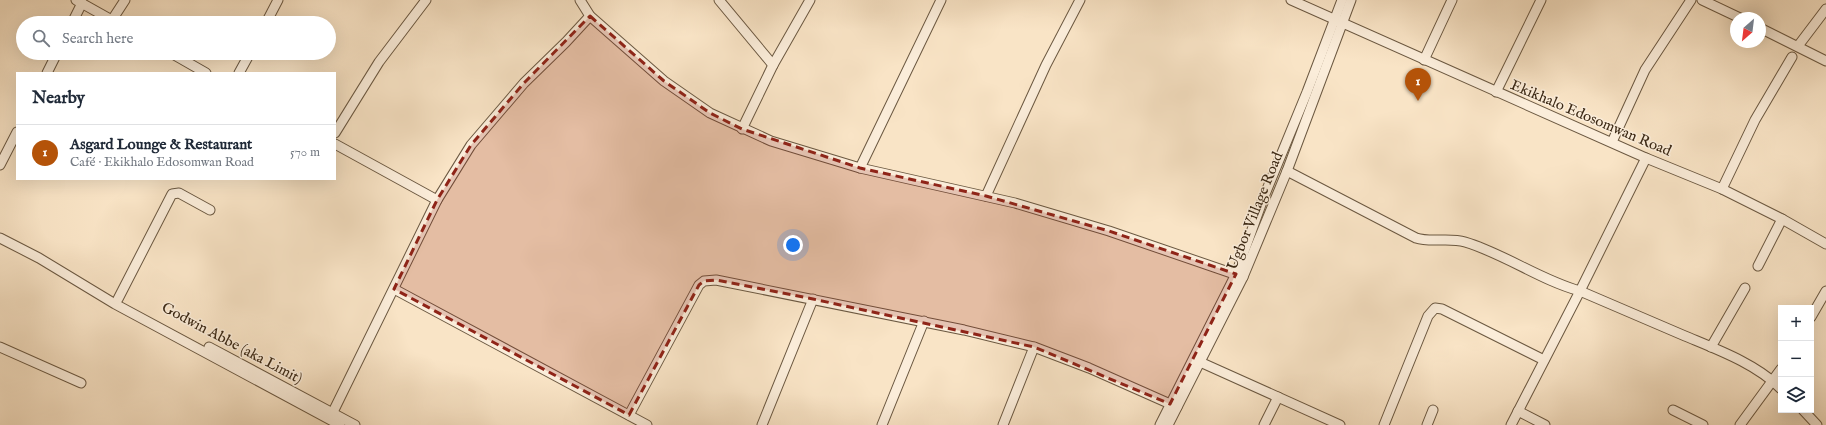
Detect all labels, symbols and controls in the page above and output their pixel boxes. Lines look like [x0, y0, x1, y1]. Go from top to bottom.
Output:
north arrow [1730, 12, 1766, 48]
search box [16, 16, 336, 60]
icon: search [30, 27, 52, 49]
text: Search here [62, 29, 133, 48]
pin: 1 [1405, 68, 1431, 101]
street label: Ekikhalo Edosomwan Road [1508, 75, 1675, 161]
text: Nearby [32, 88, 85, 109]
text: Asgard Lounge & Restaurant [70, 135, 252, 154]
text: 1 [43, 144, 47, 161]
text: 570 m [290, 144, 320, 161]
street label: Ugbor Village Road [1223, 148, 1288, 273]
text: Café · Ekikhalo Edosomwan Road [70, 154, 254, 171]
your location [783, 235, 803, 255]
street label: Godwin Abbe (aka Limit) [158, 298, 306, 388]
map controls [1778, 305, 1814, 413]
button: + [1778, 305, 1814, 341]
button: − [1778, 341, 1814, 377]
button: layers [1778, 377, 1814, 413]

